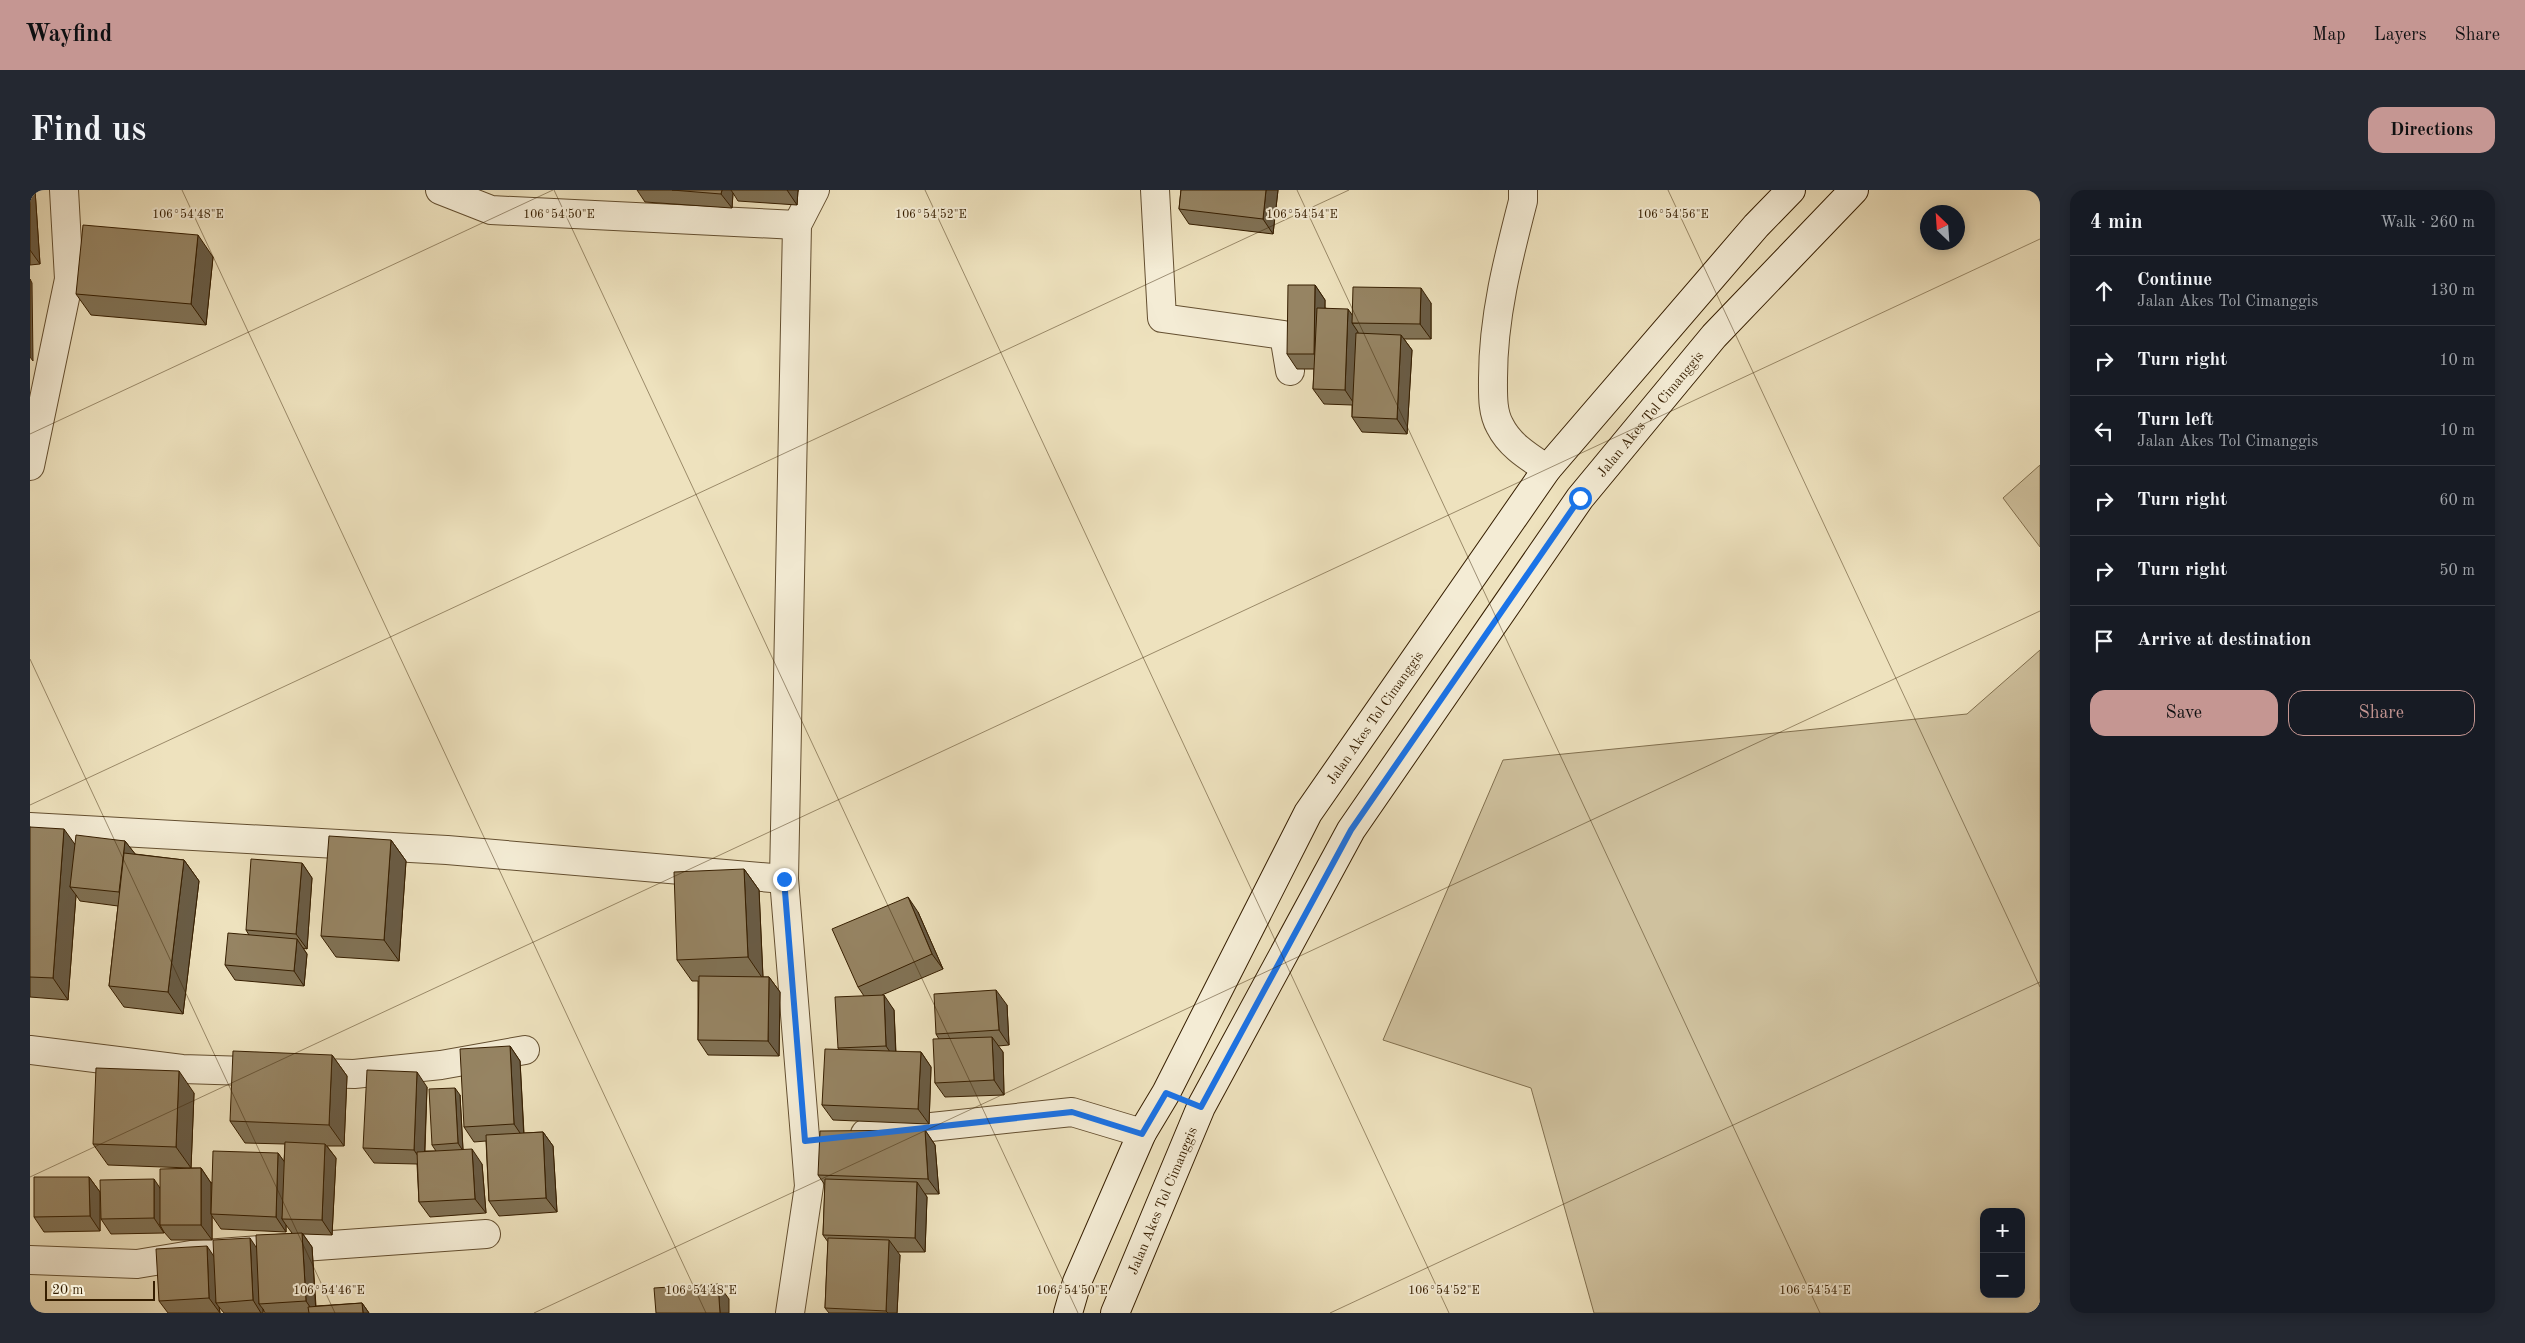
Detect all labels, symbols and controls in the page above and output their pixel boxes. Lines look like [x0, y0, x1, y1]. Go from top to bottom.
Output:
text: Wayfind [25, 23, 112, 47]
text: Map [2312, 26, 2346, 44]
text: Layers [2374, 26, 2426, 44]
text: Share [2454, 26, 2500, 44]
button: Directions [2368, 107, 2495, 153]
text: Find us [30, 113, 146, 148]
north arrow [1920, 205, 1965, 250]
text: 106°54'48"E [152, 208, 224, 221]
text: 106°54'50"E [523, 208, 595, 221]
text: 106°54'52"E [895, 208, 967, 221]
text: 106°54'54"E [1266, 208, 1338, 221]
text: 106°54'56"E [1637, 208, 1709, 221]
text: 4 min [2090, 212, 2143, 233]
text: Walk · 260 m [2380, 215, 2475, 231]
text: Continue [2137, 271, 2212, 290]
icon: ahead [2090, 277, 2118, 305]
text: 130 m [2430, 283, 2475, 299]
text: Jalan Akes Tol Cimanggis [2137, 294, 2318, 310]
icon: right [2090, 347, 2118, 375]
street label: Jalan Akes Tol Cimanggis [1595, 349, 1706, 480]
text: Turn right [2137, 351, 2227, 370]
text: 10 m [2439, 353, 2475, 369]
text: Turn left [2137, 411, 2214, 430]
icon: left [2090, 417, 2118, 445]
text: 10 m [2439, 423, 2475, 439]
text: Jalan Akes Tol Cimanggis [2137, 434, 2318, 450]
route start [1569, 487, 1592, 510]
icon: right [2090, 487, 2118, 515]
text: Turn right [2137, 491, 2227, 510]
text: 60 m [2439, 493, 2475, 509]
icon: right [2090, 557, 2118, 585]
text: Turn right [2137, 561, 2227, 580]
text: 50 m [2439, 563, 2475, 579]
icon: arrive [2090, 627, 2118, 655]
text: Arrive at destination [2137, 631, 2311, 650]
street label: Jalan Akes Tol Cimanggis [1324, 649, 1426, 787]
button: Save [2090, 690, 2278, 736]
button: Share [2288, 690, 2475, 736]
route end [773, 868, 796, 891]
street label: Jalan Akes Tol Cimanggis [1126, 1125, 1200, 1277]
map controls [1980, 1208, 2025, 1298]
button: + [1980, 1208, 2025, 1253]
button: − [1980, 1253, 2025, 1298]
scale bar [45, 1278, 155, 1301]
text: 20 m [52, 1283, 83, 1297]
text: 106°54'46"E [293, 1284, 365, 1297]
text: 106°54'48"E [665, 1284, 737, 1297]
text: 106°54'50"E [1036, 1284, 1108, 1297]
text: 106°54'52"E [1408, 1284, 1480, 1297]
text: 106°54'54"E [1779, 1284, 1851, 1297]

